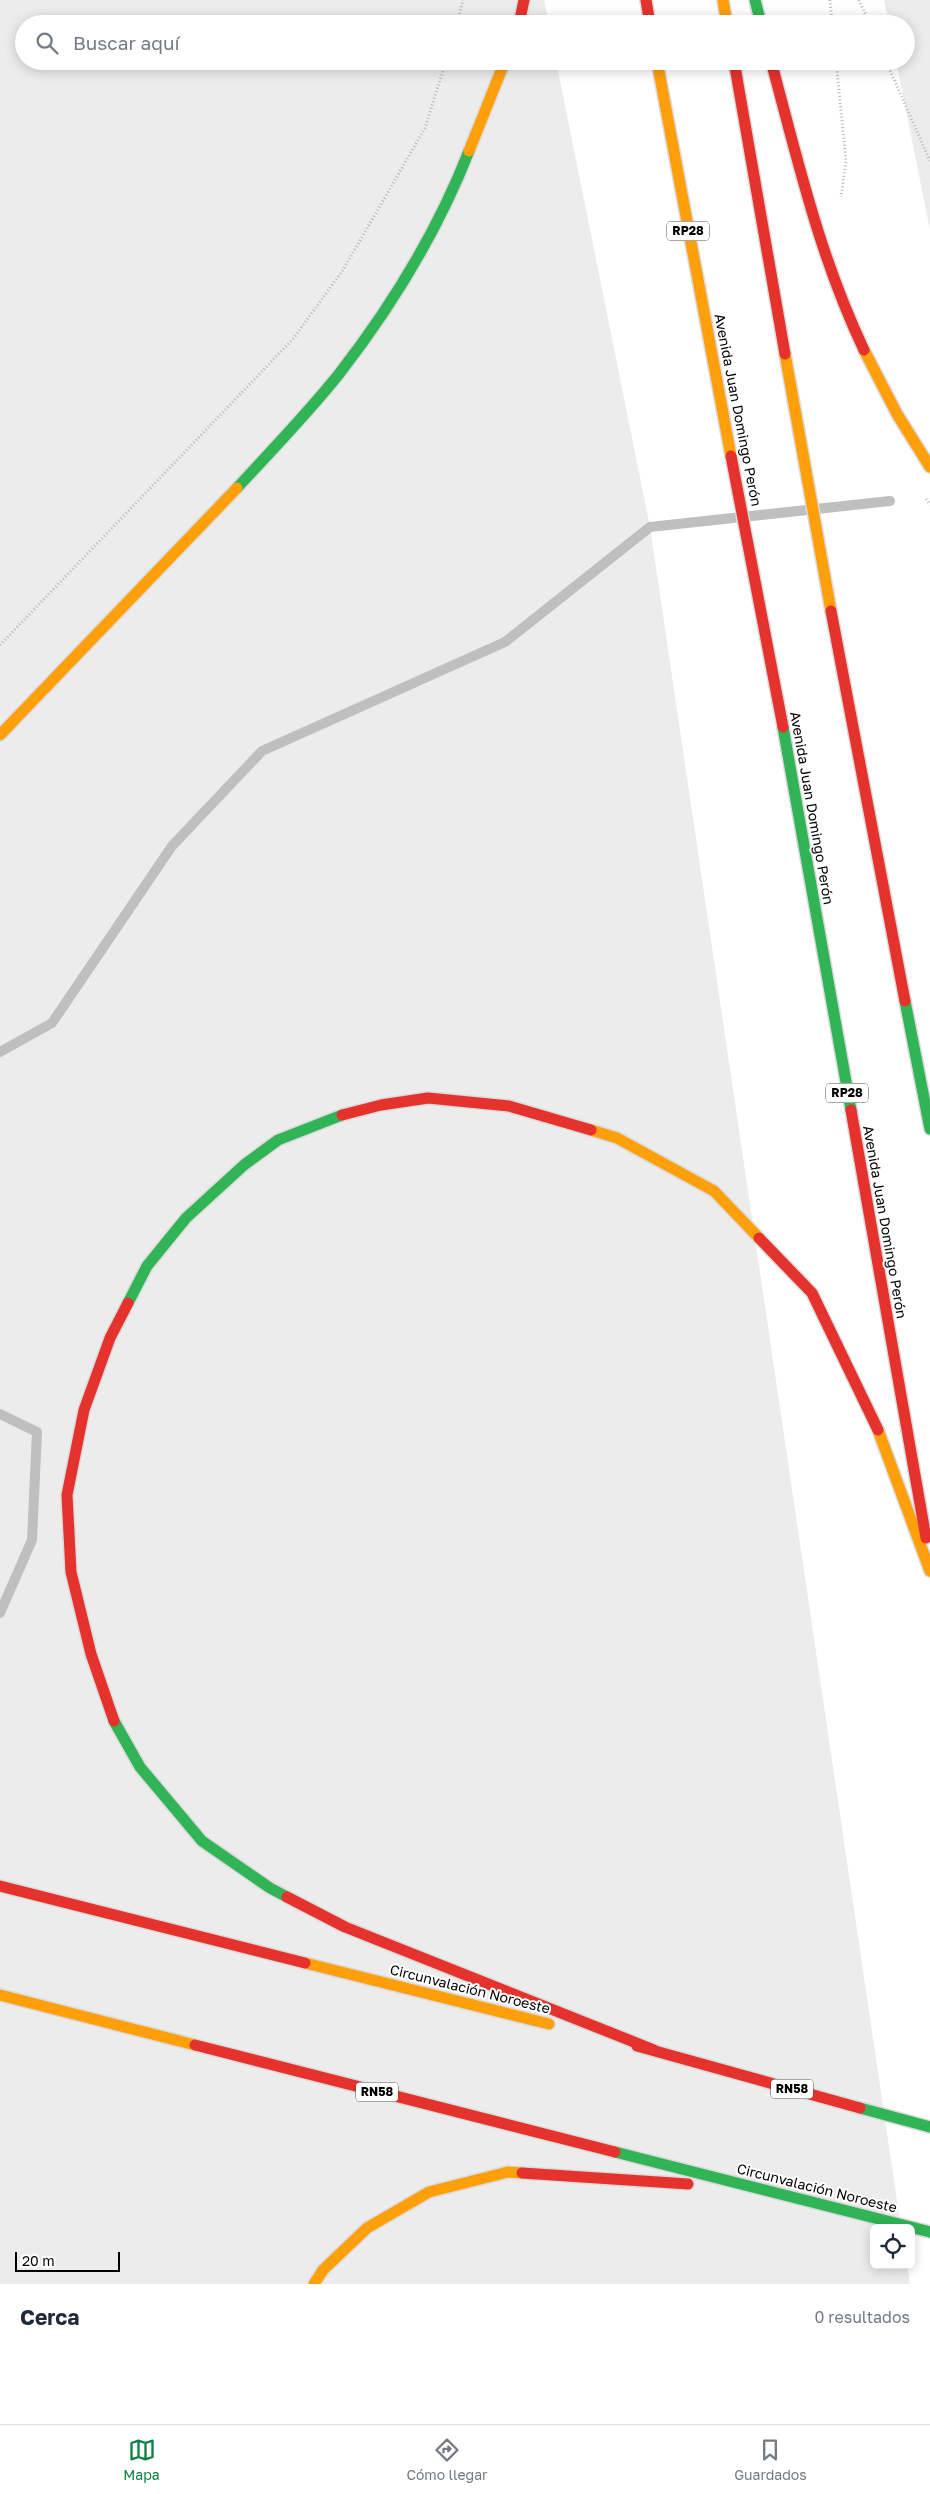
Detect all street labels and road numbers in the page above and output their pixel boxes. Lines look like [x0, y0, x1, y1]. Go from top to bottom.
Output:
road number: RP28 [667, 222, 709, 240]
street label: Avenida Juan Domingo Perón [711, 312, 766, 508]
street label: Avenida Juan Domingo Perón [787, 710, 838, 906]
road number: RP28 [826, 1084, 868, 1102]
street label: Avenida Juan Domingo Perón [860, 1124, 911, 1320]
street label: Circunvalación Noroeste [388, 1960, 552, 2017]
road number: RN58 [771, 2080, 813, 2098]
road number: RN58 [356, 2082, 398, 2102]
street label: Circunvalación Noroeste [735, 2159, 899, 2216]

